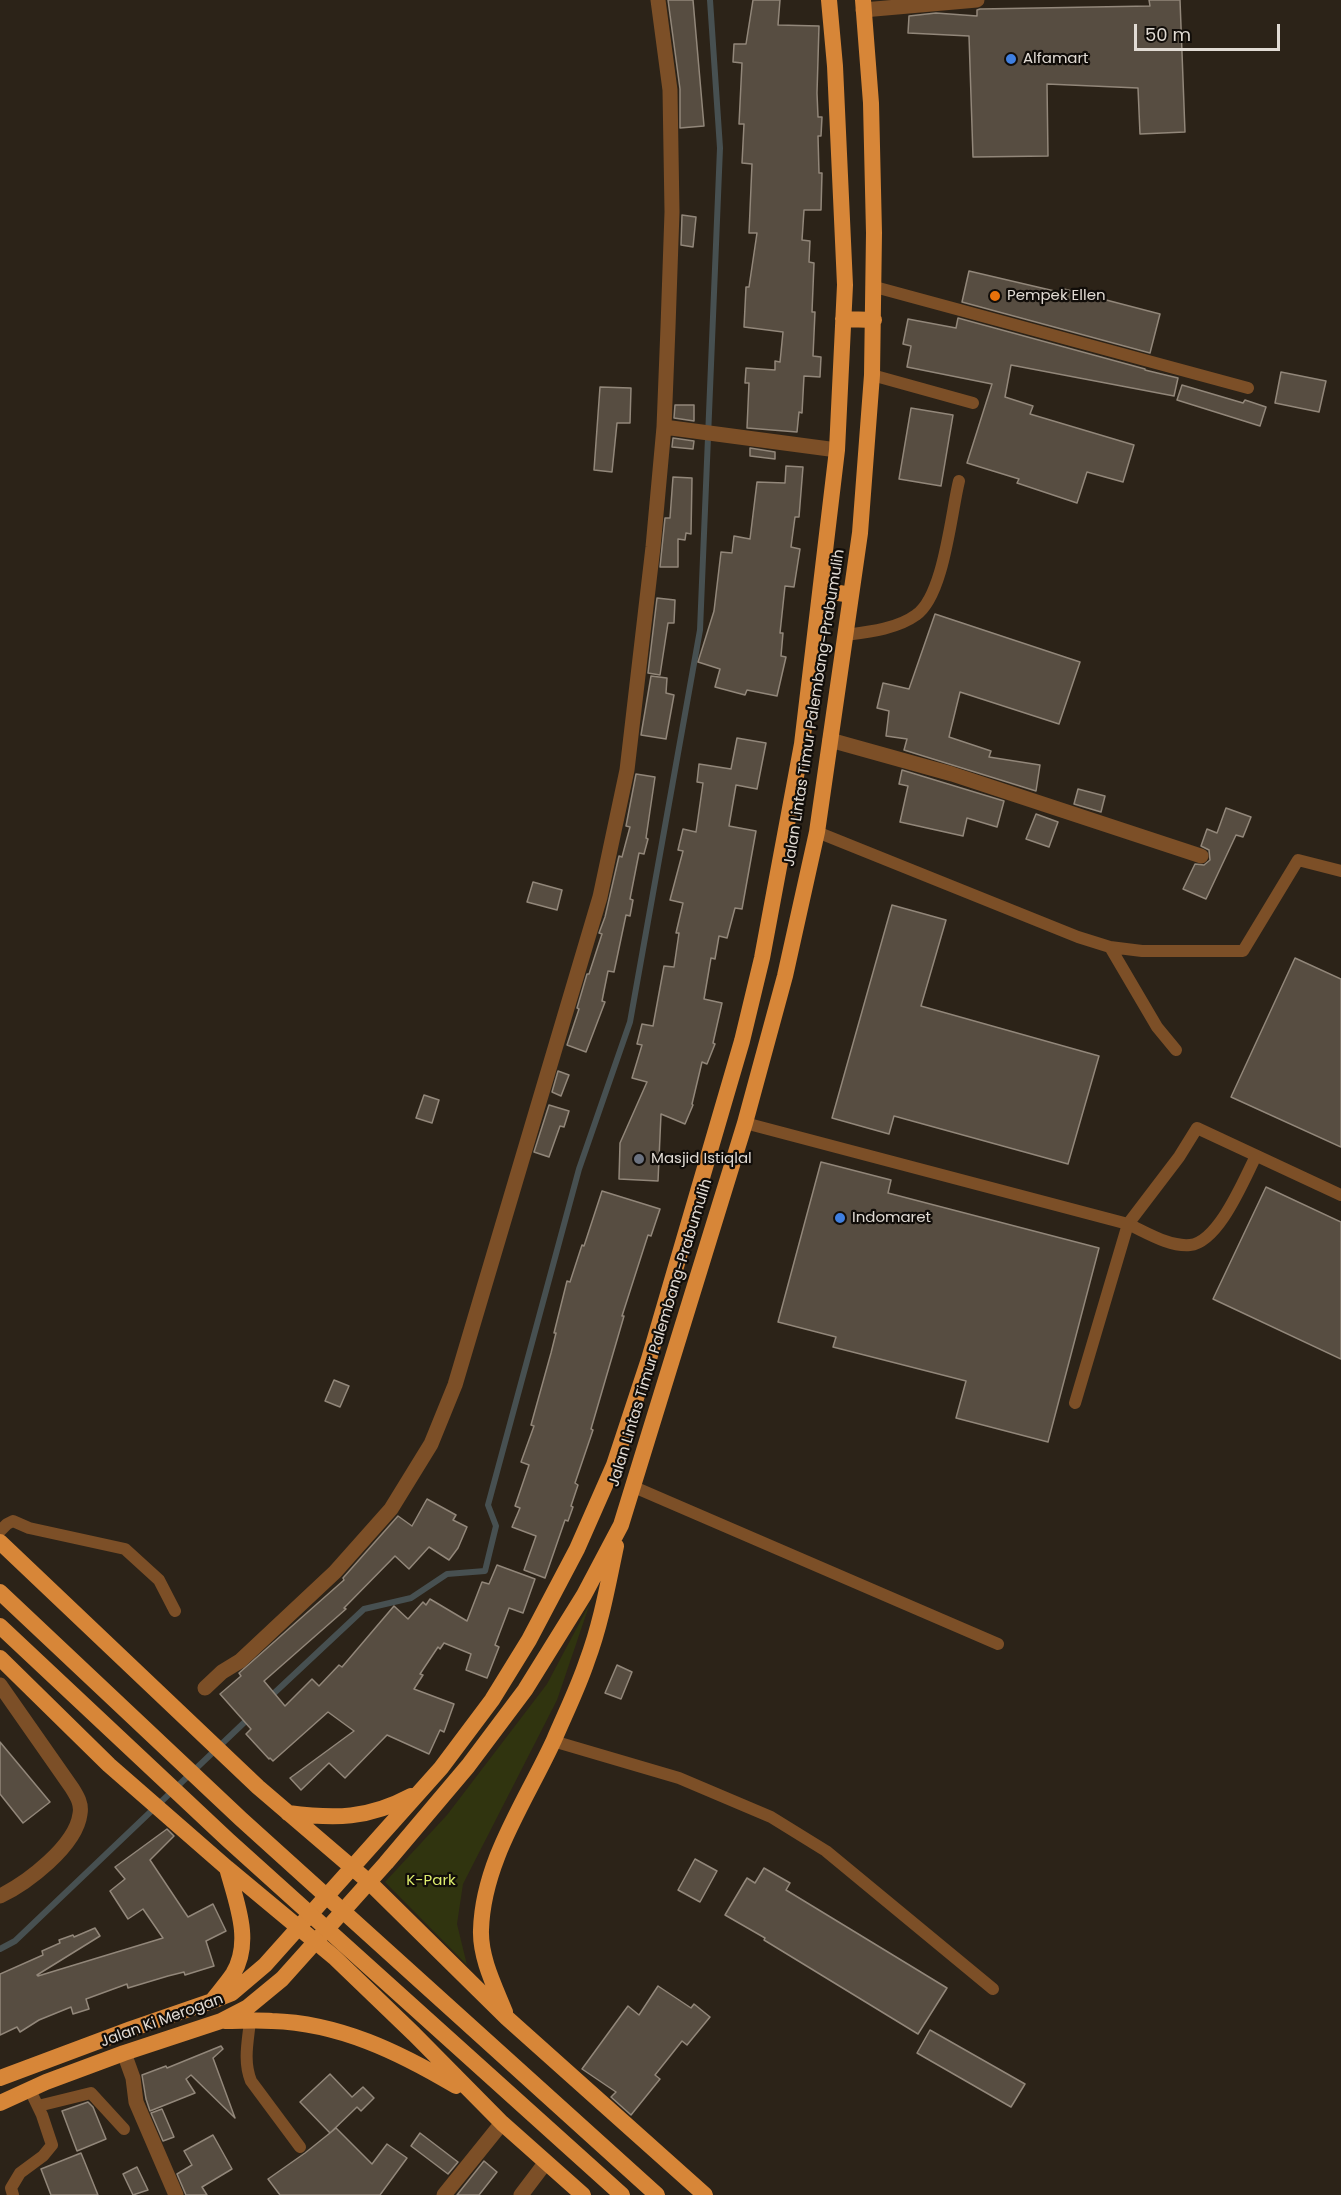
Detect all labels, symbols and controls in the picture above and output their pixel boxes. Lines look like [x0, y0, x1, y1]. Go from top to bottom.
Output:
scale bar [1137, 12, 1282, 50]
text: 50 m [1145, 22, 1191, 47]
place label: Alfamart [1023, 50, 1089, 68]
marker: Alfamart [1004, 52, 1018, 66]
place label: Pempek Ellen [1007, 287, 1106, 305]
marker: Pempek Ellen [988, 289, 1002, 303]
street label: Jalan Lintas Timur Palembang-Prabumulih [781, 548, 849, 868]
place label: Masjid Istiqlal [651, 1150, 752, 1168]
marker: Masjid Istiqlal [632, 1152, 646, 1166]
street label: Jalan Lintas Timur Palembang-Prabumulih [605, 1177, 717, 1489]
place label: Indomaret [852, 1209, 931, 1227]
marker: Indomaret [833, 1211, 847, 1225]
park label: K-Park [406, 1872, 456, 1890]
street label: Jalan Ki Merogan [98, 1990, 226, 2052]

